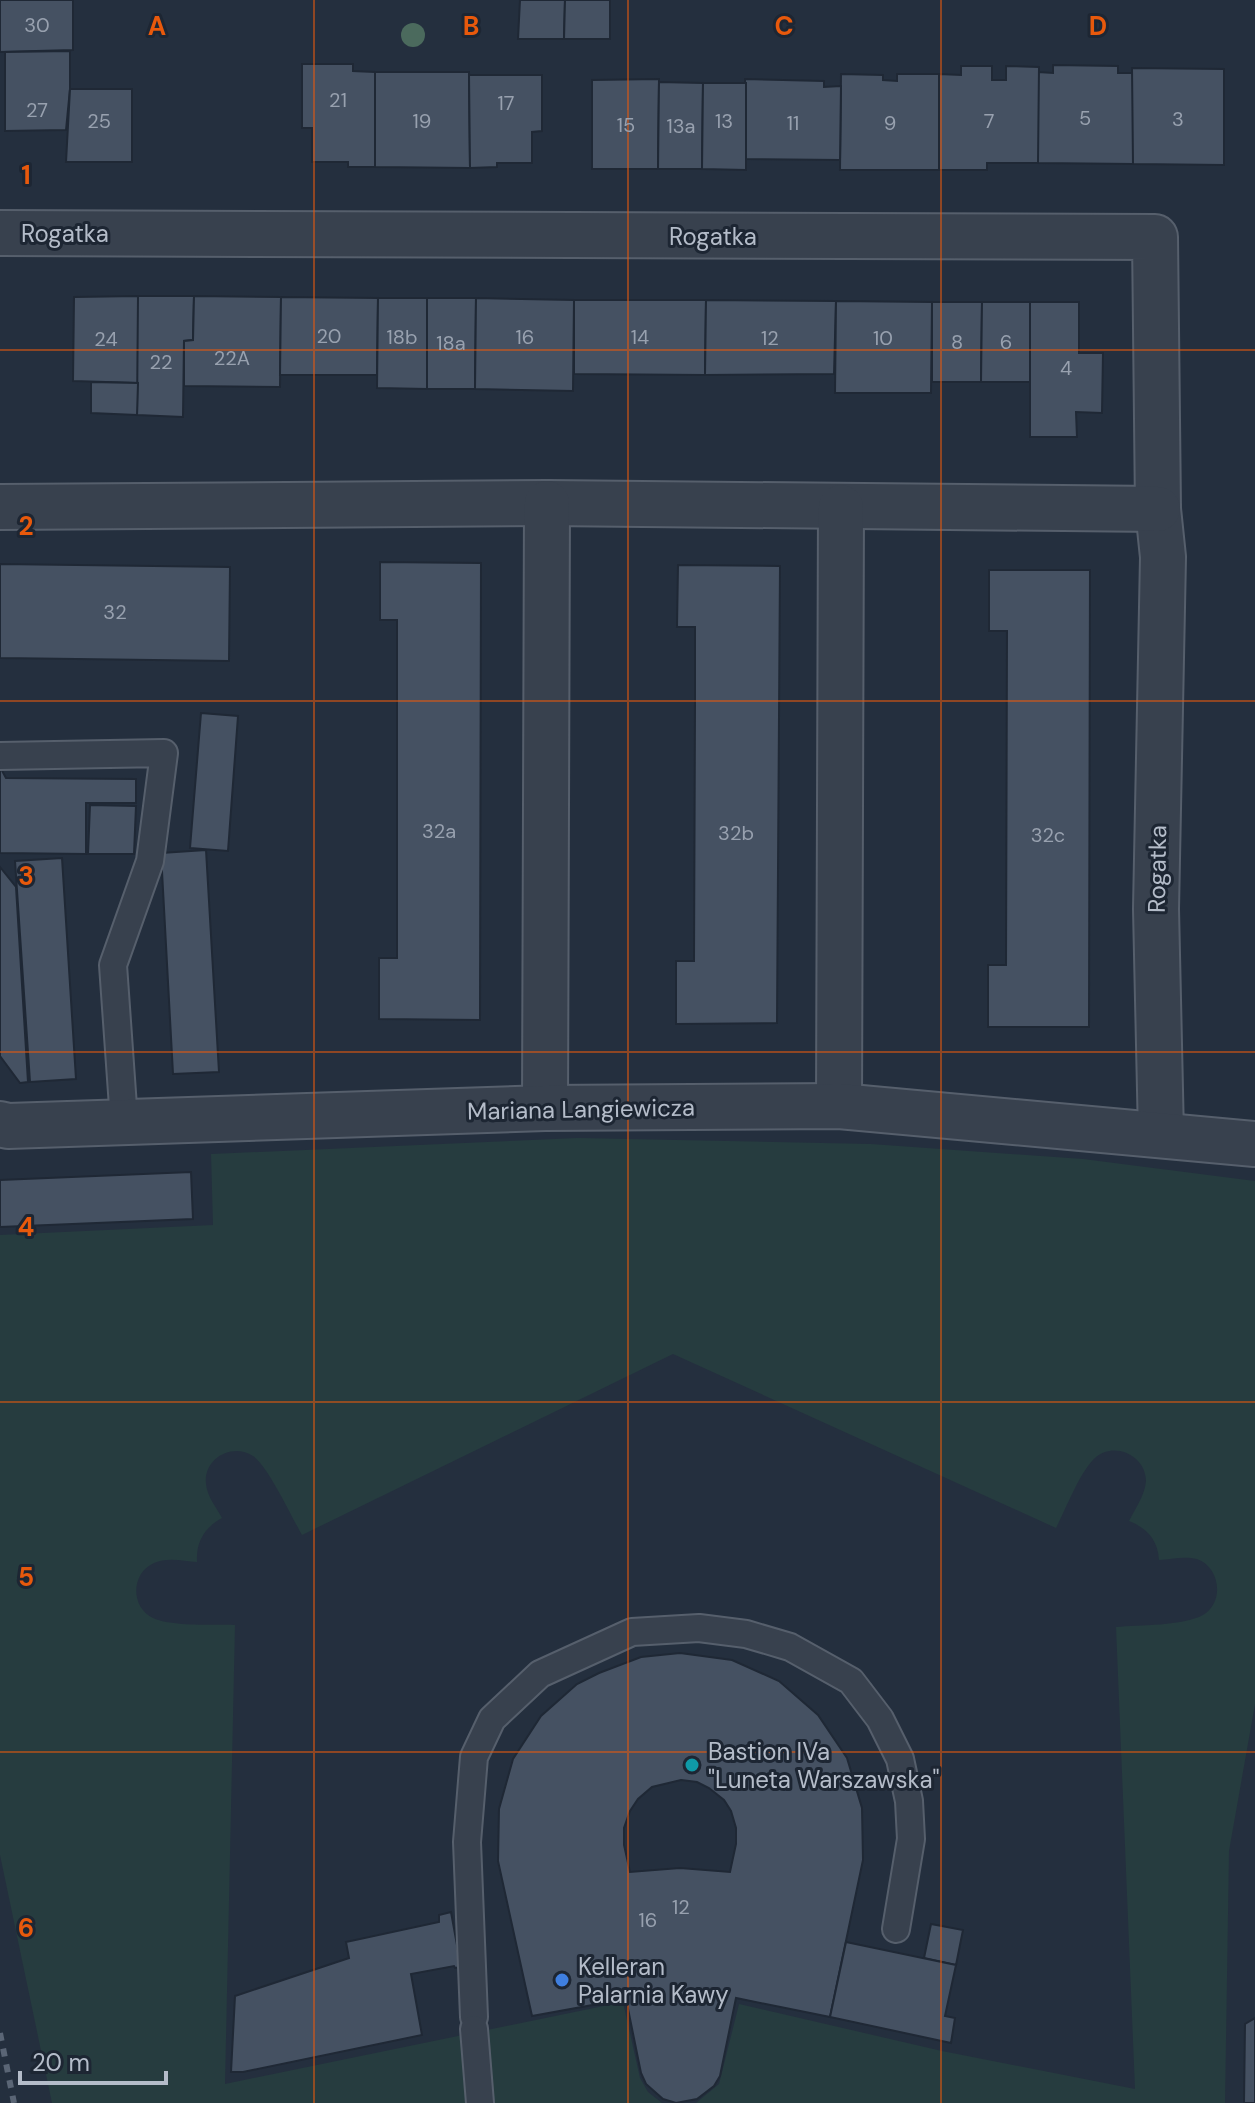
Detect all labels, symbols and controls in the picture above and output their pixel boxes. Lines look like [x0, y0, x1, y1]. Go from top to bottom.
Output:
text: A [148, 9, 166, 43]
text: B [463, 9, 479, 43]
text: C [774, 9, 794, 43]
text: D [1089, 9, 1107, 43]
house number: 30 [24, 12, 50, 38]
house number: 21 [329, 87, 347, 113]
house number: 17 [498, 90, 514, 116]
house number: 27 [26, 97, 48, 123]
house number: 5 [1079, 105, 1091, 131]
house number: 3 [1172, 106, 1184, 132]
house number: 25 [87, 108, 111, 134]
house number: 19 [413, 108, 431, 134]
house number: 13 [715, 108, 733, 134]
house number: 7 [984, 108, 994, 134]
house number: 11 [787, 110, 799, 136]
house number: 9 [884, 110, 896, 136]
house number: 15 [617, 112, 635, 138]
house number: 13a [667, 113, 695, 139]
text: 1 [21, 158, 31, 192]
street label: Rogatka [21, 218, 109, 249]
street label: Rogatka [669, 221, 757, 252]
house number: 20 [317, 323, 342, 349]
house number: 18b [387, 324, 417, 350]
house number: 16 [516, 324, 534, 350]
house number: 14 [631, 324, 649, 350]
house number: 12 [761, 325, 779, 351]
house number: 10 [873, 325, 893, 351]
house number: 24 [94, 326, 118, 352]
house number: 8 [951, 329, 963, 355]
house number: 6 [1000, 329, 1012, 355]
house number: 18a [436, 330, 466, 356]
house number: 22A [214, 345, 250, 371]
house number: 22 [149, 349, 173, 375]
house number: 4 [1060, 355, 1072, 381]
text: 2 [18, 509, 34, 543]
house number: 32 [103, 599, 127, 625]
house number: 32a [422, 818, 456, 844]
house number: 32b [718, 820, 754, 846]
house number: 32c [1031, 822, 1065, 848]
street label: Rogatka [1141, 825, 1173, 913]
text: 3 [18, 859, 34, 893]
street label: Mariana Langiewicza [467, 1092, 695, 1126]
text: 4 [18, 1210, 34, 1244]
text: 5 [18, 1560, 34, 1594]
place label: Bastion IVa "Luneta Warszawska" [708, 1736, 939, 1795]
marker: Bastion IVa "Luneta Warszawska" [683, 1756, 701, 1774]
house number: 12 [672, 1894, 690, 1920]
house number: 16 [639, 1907, 657, 1933]
text: 6 [18, 1911, 34, 1945]
place label: Kelleran Palarnia Kawy [578, 1951, 729, 2010]
marker: Kelleran Palarnia Kawy [553, 1971, 571, 1989]
scale bar [20, 2035, 166, 2085]
text: 20 m [32, 2047, 90, 2078]

